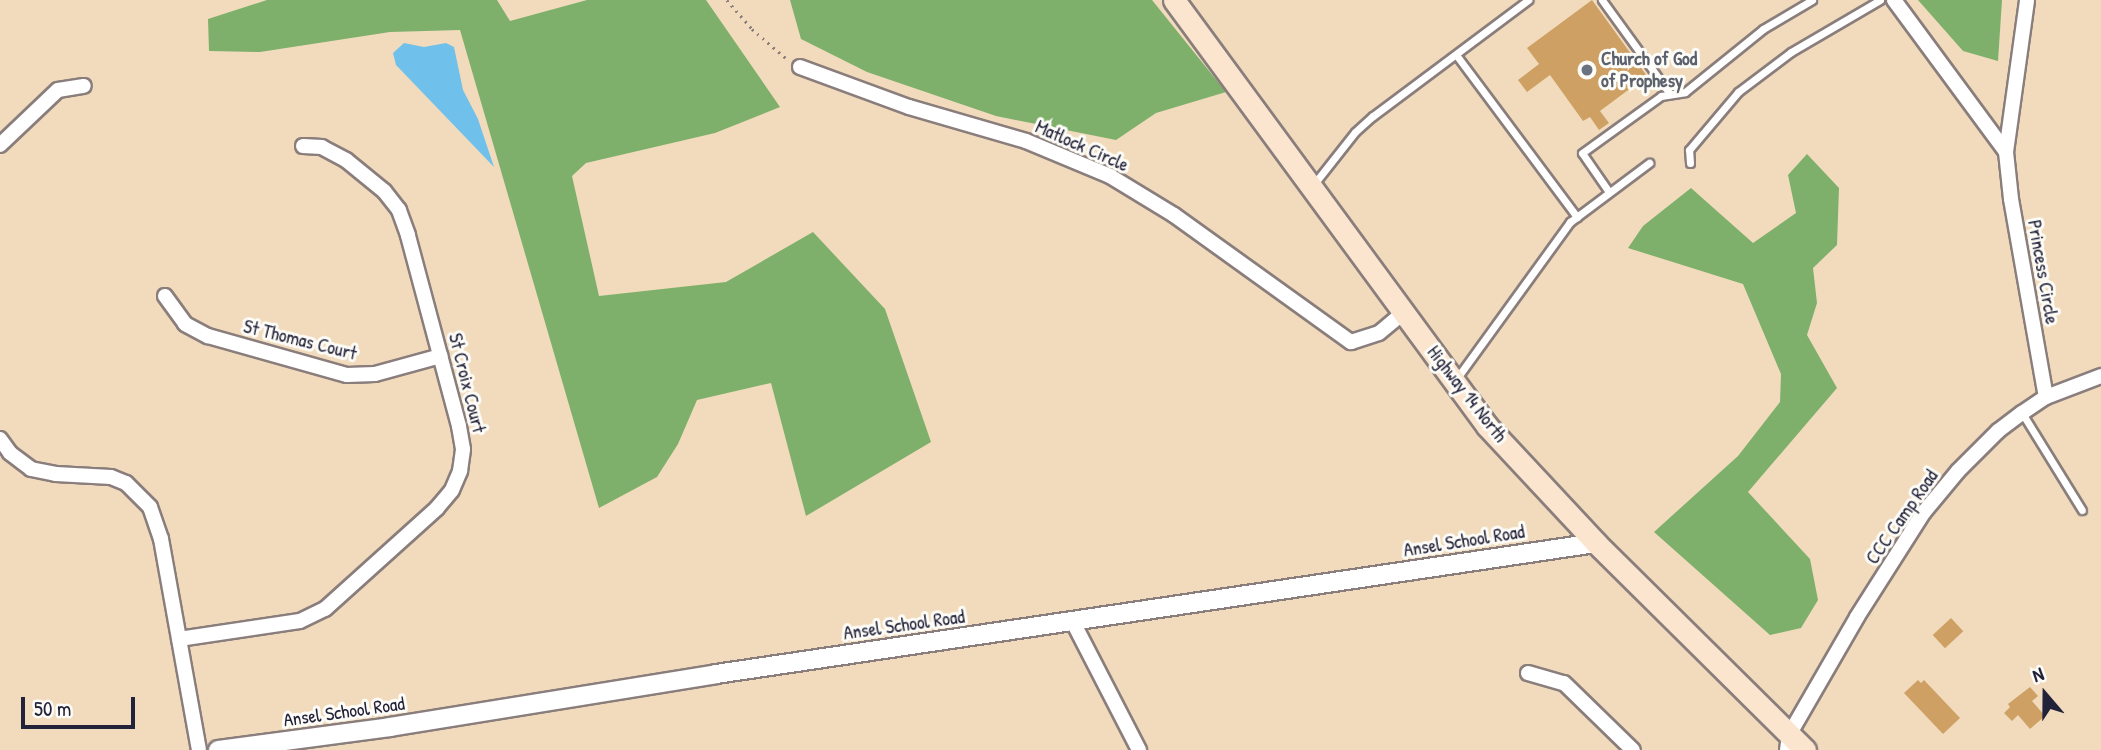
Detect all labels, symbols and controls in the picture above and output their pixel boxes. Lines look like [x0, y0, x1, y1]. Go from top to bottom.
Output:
place label: Church of God of Prophesy [1601, 48, 1697, 92]
marker: Church of God of Prophesy [1579, 62, 1595, 78]
street label: Matlock Circle [1032, 115, 1132, 177]
street label: Princess Circle [2023, 218, 2063, 326]
street label: St Thomas Court [241, 315, 359, 365]
street label: St Croix Court [444, 331, 490, 435]
street label: Highway 14 North [1422, 341, 1512, 447]
street label: CCC Camp Road [1861, 465, 1943, 569]
street label: Ansel School Road [1402, 520, 1526, 562]
street label: Ansel School Road [842, 605, 966, 645]
north arrow [2010, 659, 2080, 729]
text: N [2029, 660, 2047, 688]
scale bar [24, 684, 138, 728]
street label: Ansel School Road [282, 692, 406, 732]
text: 50 m [34, 694, 71, 723]

